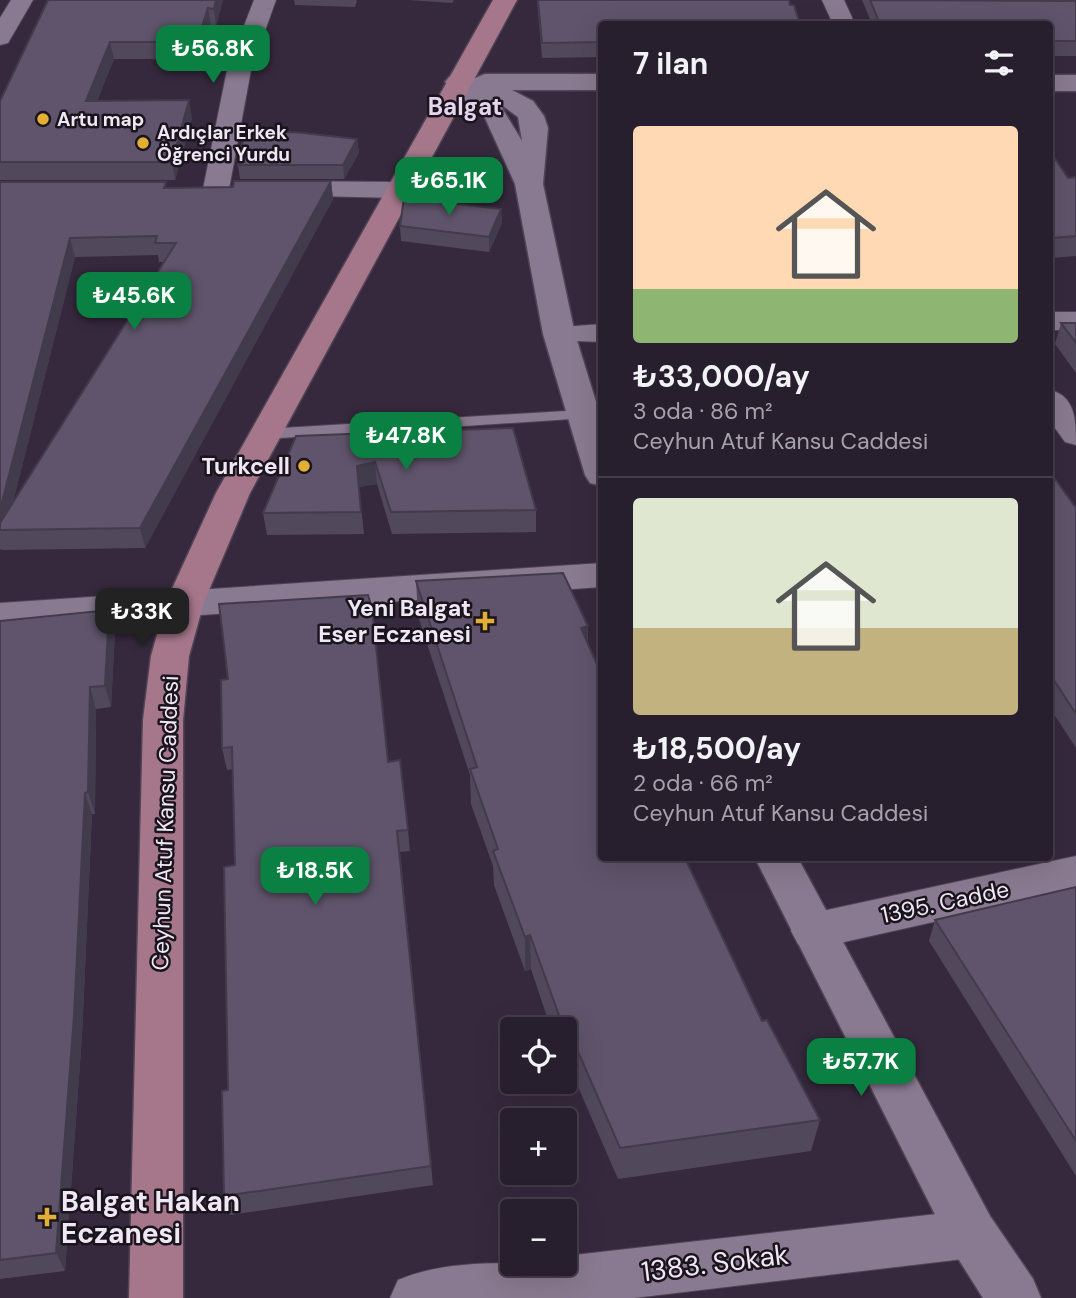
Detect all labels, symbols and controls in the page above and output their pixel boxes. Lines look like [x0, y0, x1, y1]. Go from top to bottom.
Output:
pin: ₺56.8K [156, 25, 270, 85]
text: ₺56.8K [172, 33, 254, 63]
text: 7 ilan [633, 44, 708, 83]
icon: filters [980, 44, 1018, 82]
district label: Balgat [428, 91, 502, 122]
place label: Artu map [57, 107, 144, 132]
marker: Artu map [35, 111, 51, 127]
place label: Ardıçlar Erkek Öğrenci Yurdu [157, 120, 290, 167]
marker: Ardıçlar Erkek Öğrenci Yurdu [135, 135, 151, 151]
pin: ₺65.1K [392, 158, 506, 217]
text: ₺65.1K [411, 165, 487, 195]
icon: home [763, 171, 889, 297]
pin: ₺45.6K [77, 272, 191, 332]
text: ₺45.6K [93, 280, 175, 310]
text: ₺33,000/ay [633, 357, 810, 396]
text: 3 oda · 86 m² [633, 396, 773, 426]
pin: ₺47.8K [349, 412, 463, 472]
text: ₺47.8K [366, 420, 446, 450]
text: Ceyhun Atuf Kansu Caddesi [633, 426, 928, 456]
place label: Turkcell [201, 451, 290, 481]
marker: Turkcell [296, 458, 312, 474]
icon: home [763, 543, 889, 669]
pin: ₺33K [101, 588, 183, 648]
place label: Yeni Balgat Eser Eczanesi [318, 593, 471, 649]
text: ₺33K [111, 596, 173, 626]
marker: Yeni Balgat Eser Eczanesi [477, 613, 493, 629]
street label: Ceyhun Atuf Kansu Caddesi [145, 675, 185, 971]
text: ₺18,500/ay [633, 729, 801, 768]
text: 2 oda · 66 m² [633, 768, 773, 798]
text: Ceyhun Atuf Kansu Caddesi [633, 798, 928, 828]
pin: ₺18.5K [258, 848, 372, 907]
text: ₺18.5K [276, 855, 354, 885]
street label: 1395. Cadde [878, 874, 1012, 930]
map controls [500, 1017, 577, 1276]
button: locate [500, 1017, 577, 1094]
pin: ₺57.7K [804, 1038, 918, 1098]
text: ₺57.7K [823, 1046, 899, 1076]
button: + [500, 1108, 577, 1185]
place label: Balgat Hakan Eczanesi [61, 1183, 240, 1252]
button: − [500, 1199, 577, 1276]
marker: Balgat Hakan Eczanesi [39, 1209, 55, 1225]
street label: 1383. Sokak [639, 1236, 791, 1290]

